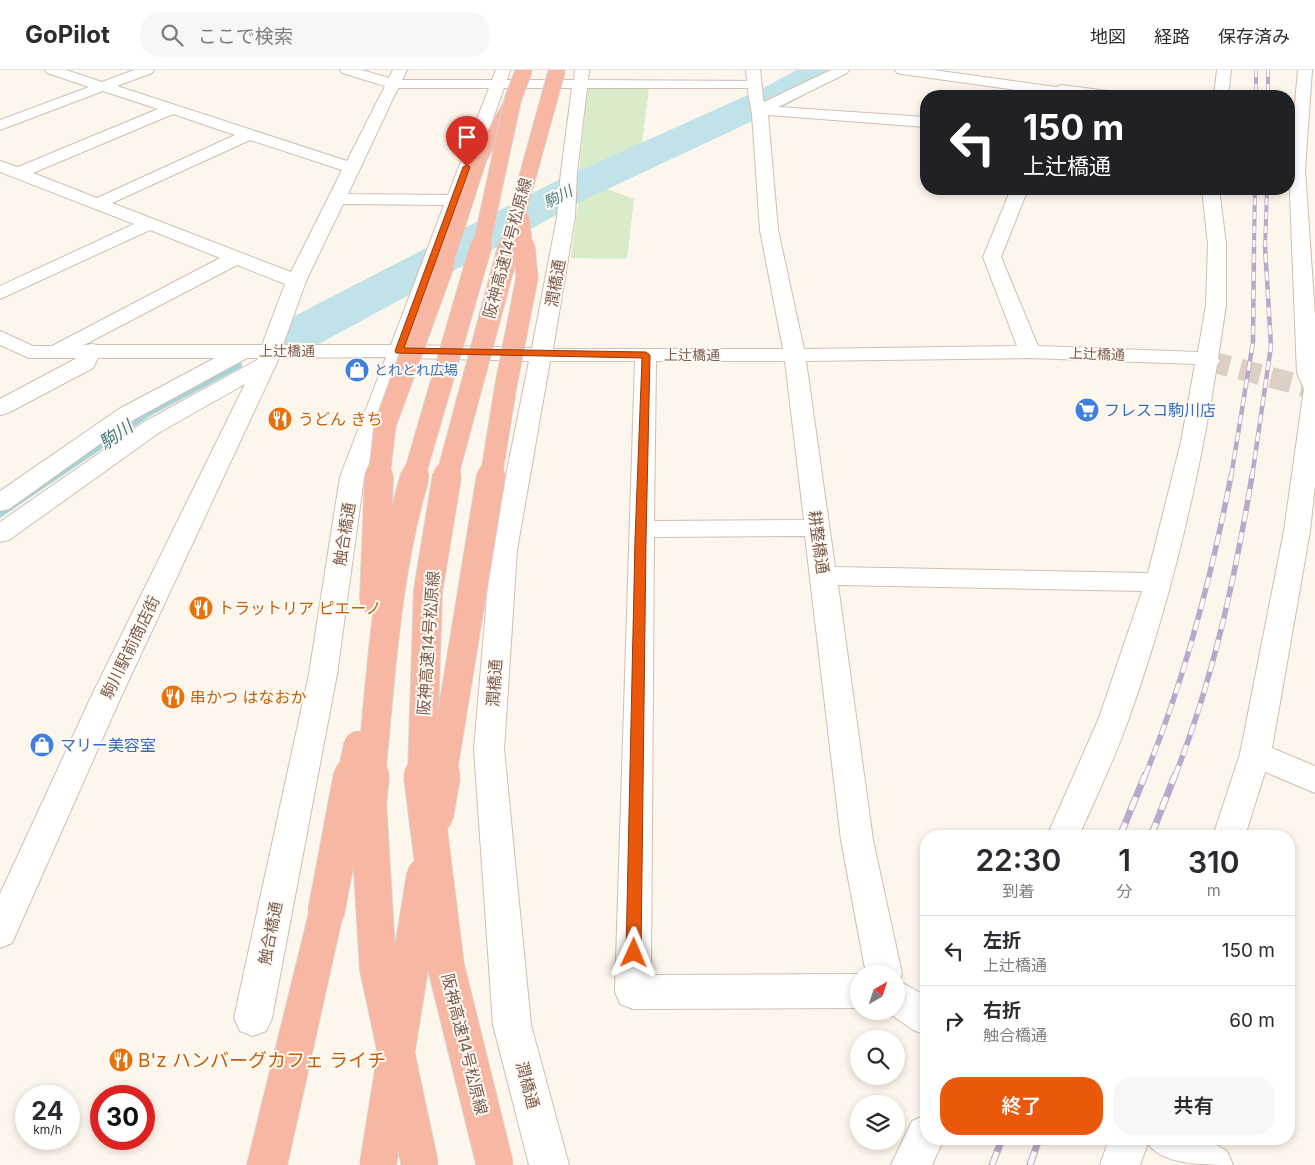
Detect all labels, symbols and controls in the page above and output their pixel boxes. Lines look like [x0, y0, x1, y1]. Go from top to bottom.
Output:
search box [140, 12, 490, 57]
text: GoPilot [25, 20, 110, 49]
icon: search [158, 21, 186, 49]
text: ここで検索 [198, 25, 293, 48]
text: 地図 [1090, 26, 1126, 47]
text: 経路 [1154, 26, 1190, 47]
text: 保存済み [1218, 26, 1290, 47]
text: 150 m [1023, 106, 1124, 148]
icon: left [940, 110, 1005, 175]
pin [446, 116, 488, 167]
icon: arrive [453, 123, 481, 151]
text: 上辻橋通 [1023, 153, 1111, 179]
street label: 阪神高速14号松原線 [479, 175, 535, 321]
water label: 駒川 [540, 180, 577, 212]
street label: 潤橋通 [541, 258, 569, 308]
street label: 上辻橋通 [259, 342, 315, 359]
street label: 上辻橋通 [1069, 344, 1125, 363]
street label: 上辻橋通 [664, 346, 720, 363]
shop icon: とれとれ広場 [344, 357, 370, 383]
place label: とれとれ広場 [374, 361, 458, 378]
supermarket icon: フレスコ駒川店 [1074, 397, 1100, 423]
place label: フレスコ駒川店 [1104, 400, 1216, 420]
restaurant icon: うどん きち [267, 406, 293, 432]
place label: うどん きち [298, 409, 383, 429]
water label: 駒川 [95, 415, 138, 454]
street label: 触合橋通 [329, 501, 359, 567]
street label: 耕整橋通 [805, 509, 833, 575]
street label: 阪神高速14号松原線 [413, 570, 443, 716]
street label: 駒川駅前商店街 [96, 592, 164, 702]
restaurant icon: トラットリア ピエーノ [188, 595, 214, 621]
place label: トラットリア ピエーノ [218, 598, 382, 618]
street label: 潤橋通 [482, 658, 506, 708]
restaurant icon: 串かつ はなおか [160, 684, 186, 710]
place label: 串かつ はなおか [190, 687, 307, 707]
shop icon: マリー美容室 [29, 732, 55, 758]
place label: マリー美容室 [60, 735, 156, 755]
text: 22:30 [975, 842, 1061, 878]
text: 1 [1118, 842, 1131, 878]
text: 310 [1188, 844, 1240, 880]
text: m [1207, 880, 1221, 900]
text: 到着 [1002, 881, 1034, 901]
text: 分 [1117, 881, 1133, 901]
street label: 触合橋通 [254, 900, 286, 966]
position arrow [607, 926, 659, 978]
text: 左折 [983, 929, 1021, 952]
icon: left [940, 937, 968, 965]
text: 150 m [1222, 939, 1275, 962]
text: 上辻橋通 [983, 955, 1047, 975]
north arrow [850, 965, 905, 1020]
map controls [850, 965, 905, 1150]
street label: 阪神高速14号松原線 [438, 971, 492, 1117]
text: 右折 [983, 999, 1021, 1022]
icon: right [940, 1007, 968, 1035]
text: 60 m [1229, 1009, 1275, 1032]
text: 触合橋通 [983, 1025, 1047, 1045]
button: search [850, 1030, 905, 1085]
restaurant icon: B'z ハンバーグカフェ ライチ [108, 1047, 134, 1073]
place label: B'z ハンバーグカフェ ライチ [138, 1049, 386, 1072]
street label: 潤橋通 [512, 1059, 544, 1111]
button: 終了 [940, 1077, 1103, 1135]
button: 共有 [1113, 1077, 1275, 1135]
speed limit sign: 30 [90, 1085, 155, 1150]
button: layers [850, 1095, 905, 1150]
text: 24 [31, 1096, 64, 1126]
text: km/h [33, 1122, 62, 1137]

